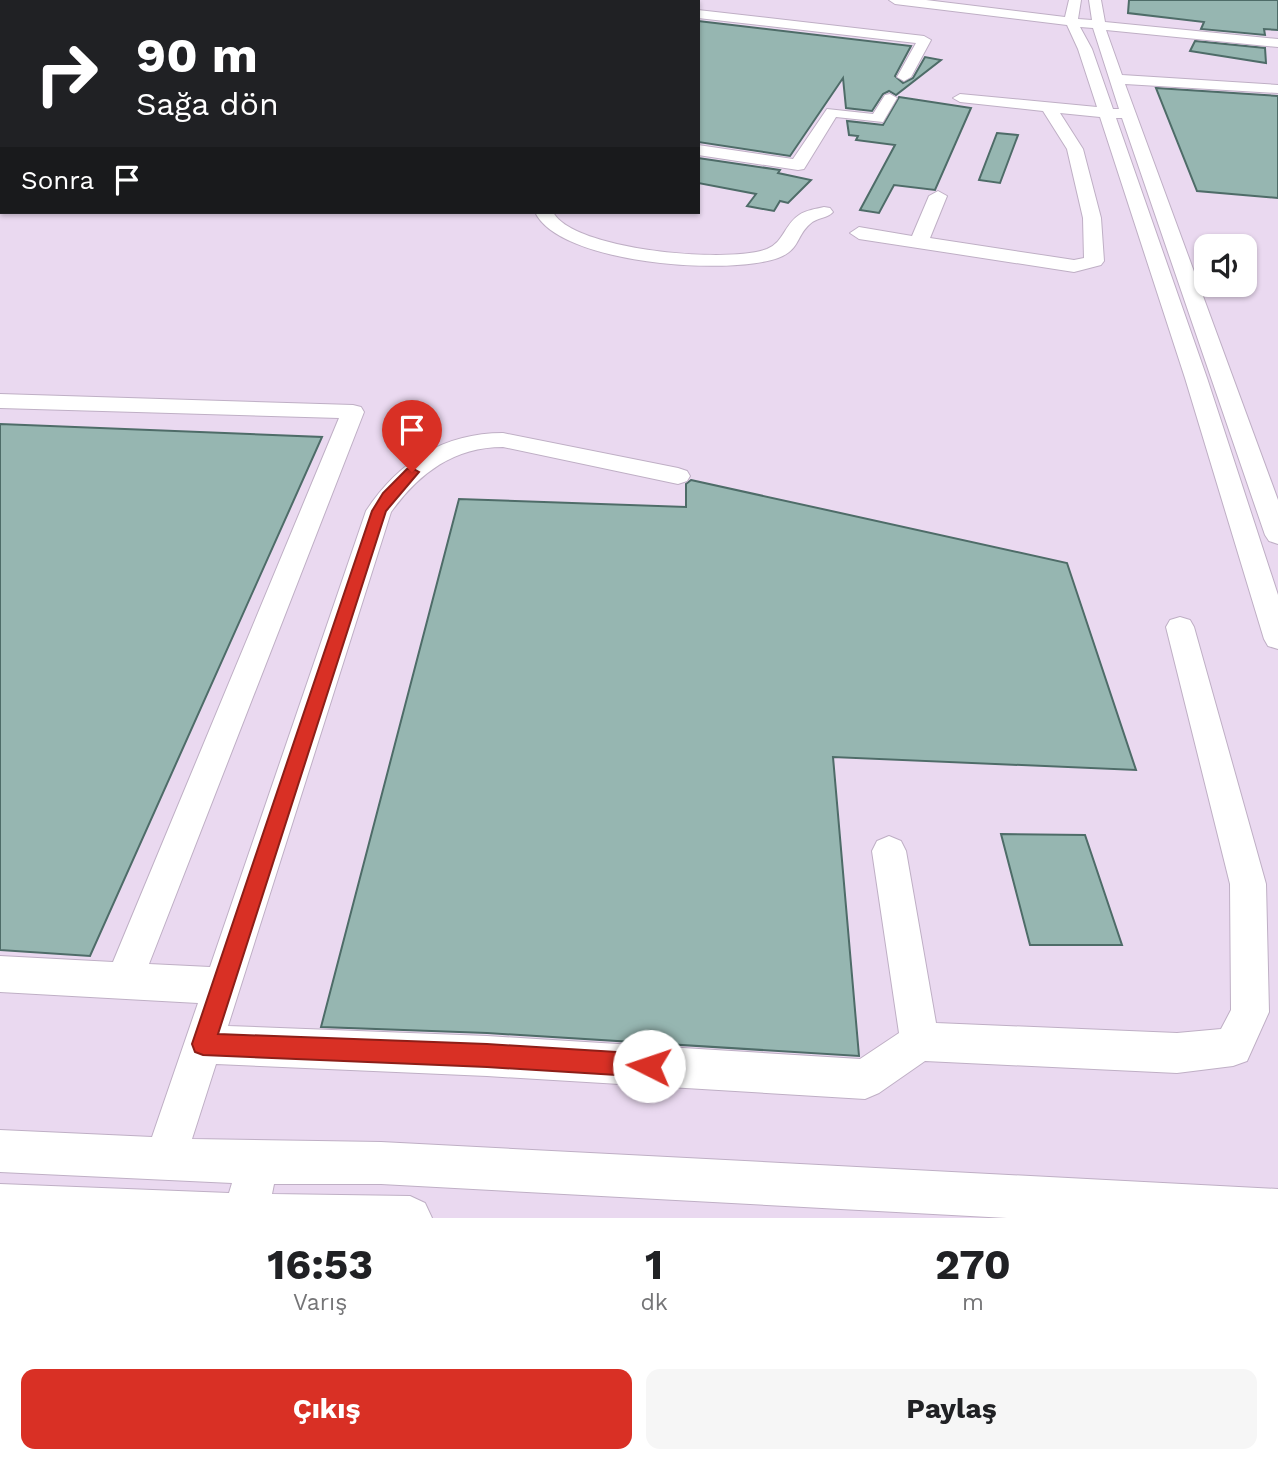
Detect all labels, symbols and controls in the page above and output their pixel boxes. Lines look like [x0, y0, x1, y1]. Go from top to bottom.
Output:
text: 90 m [136, 26, 258, 84]
icon: right [21, 28, 112, 119]
text: Sağa dön [136, 85, 279, 123]
icon: arrive [108, 161, 146, 199]
text: Sonra [21, 165, 94, 195]
map controls [1194, 234, 1257, 297]
button: sound [1194, 234, 1257, 297]
pin [382, 400, 442, 472]
icon: arrive [393, 411, 431, 449]
position arrow [612, 1029, 686, 1103]
text: 16:53 [267, 1240, 373, 1289]
text: 1 [645, 1240, 663, 1289]
text: 270 [935, 1240, 1011, 1289]
text: Varış [293, 1289, 347, 1316]
text: dk [640, 1289, 668, 1316]
text: m [962, 1289, 984, 1316]
button: Çıkış [21, 1369, 632, 1449]
button: Paylaş [646, 1369, 1257, 1449]

